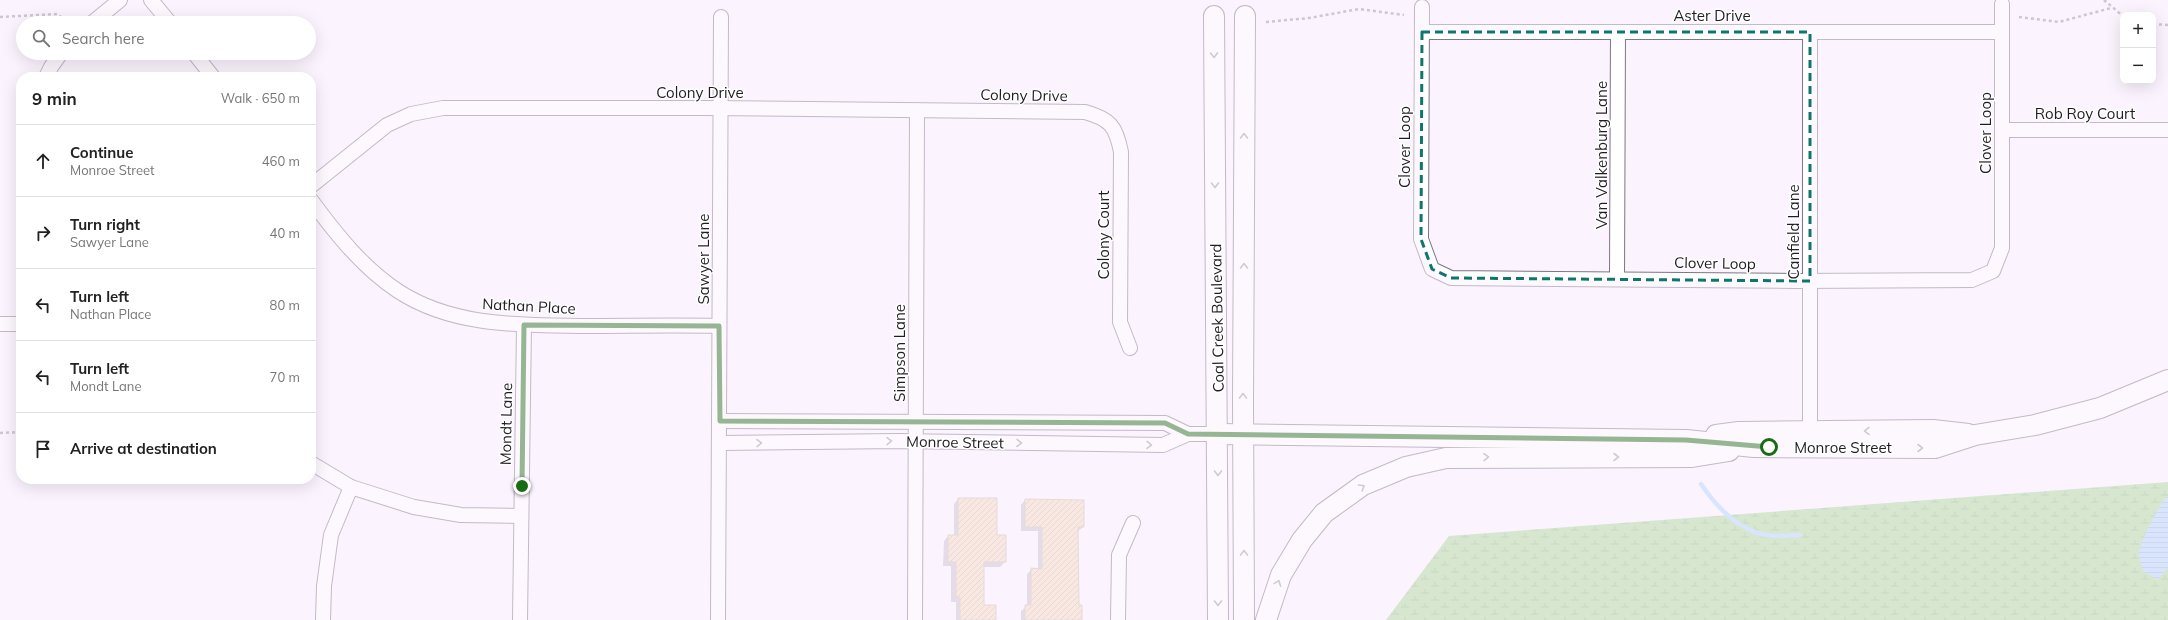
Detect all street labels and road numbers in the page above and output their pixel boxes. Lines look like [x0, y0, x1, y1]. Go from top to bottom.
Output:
street label: Aster Drive [1673, 6, 1751, 25]
street label: Van Valkenburg Lane [1592, 81, 1611, 229]
street label: Colony Drive [656, 83, 744, 102]
street label: Colony Drive [980, 85, 1068, 105]
street label: Clover Loop [1976, 92, 1995, 174]
street label: Rob Roy Court [2035, 104, 2135, 123]
street label: Clover Loop [1395, 106, 1414, 188]
street label: Canfield Lane [1784, 184, 1803, 280]
street label: Colony Court [1094, 190, 1113, 280]
street label: Sawyer Lane [694, 214, 713, 304]
street label: Coal Creek Boulevard [1206, 244, 1228, 392]
street label: Clover Loop [1674, 253, 1756, 273]
street label: Nathan Place [482, 294, 576, 318]
street label: Simpson Lane [890, 304, 909, 402]
street label: Mondt Lane [496, 383, 516, 465]
street label: Monroe Street [906, 432, 1004, 452]
street label: Monroe Street [1794, 438, 1892, 457]

